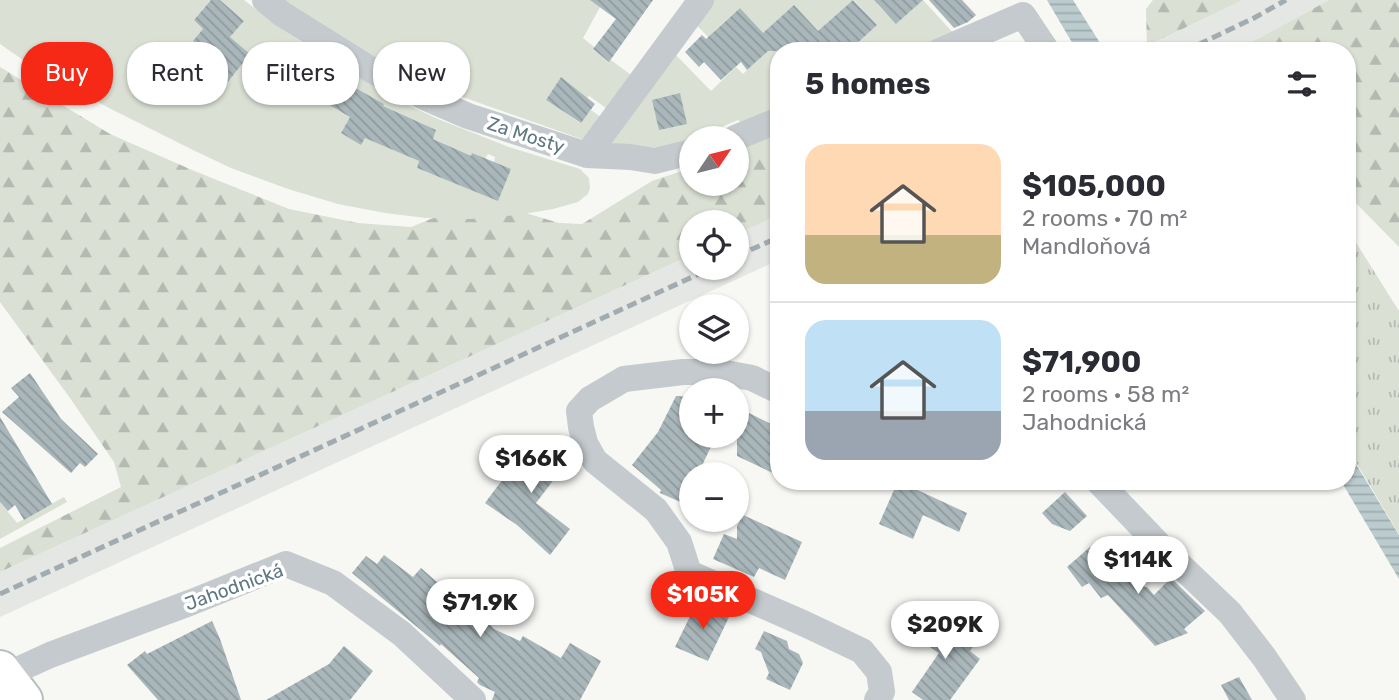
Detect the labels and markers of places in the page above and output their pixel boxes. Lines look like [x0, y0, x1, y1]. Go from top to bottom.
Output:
pin: $166K [482, 435, 580, 495]
pin: $114K [1089, 536, 1187, 596]
pin: $105K [654, 572, 752, 631]
pin: $71.9K [423, 580, 537, 639]
pin: $209K [896, 602, 994, 661]

